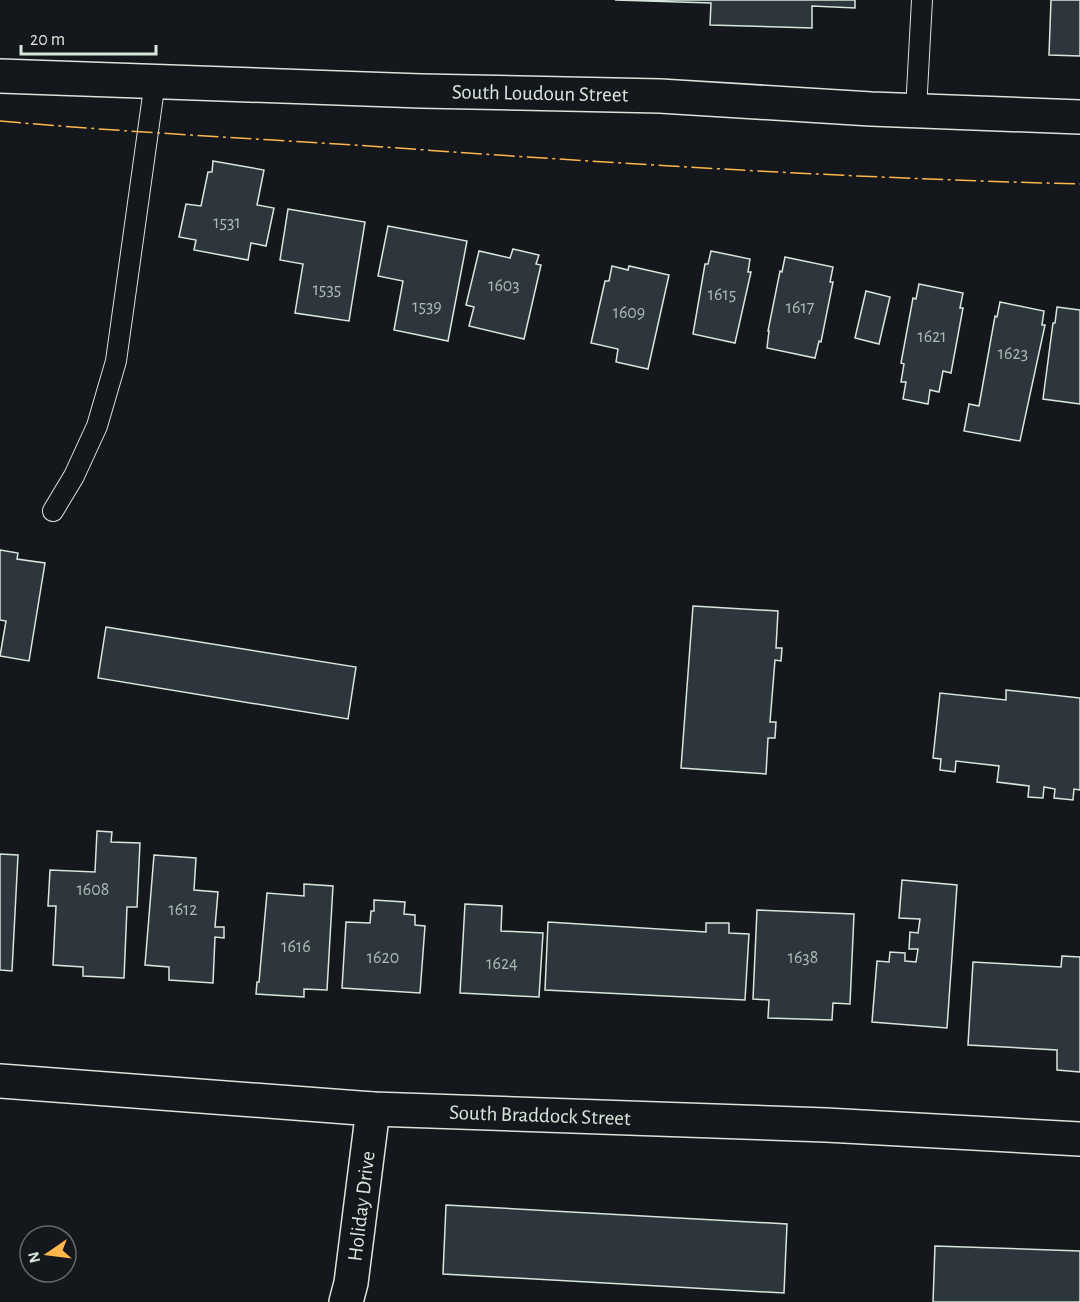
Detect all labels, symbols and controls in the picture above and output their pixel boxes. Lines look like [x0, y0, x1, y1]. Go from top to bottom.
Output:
scale bar [21, 18, 156, 56]
text: 20 m [30, 31, 65, 49]
street label: South Loudoun Street [452, 81, 629, 106]
house number: 1531 [213, 214, 241, 232]
house number: 1603 [488, 277, 520, 295]
house number: 1535 [313, 281, 341, 299]
house number: 1615 [708, 286, 736, 304]
house number: 1539 [412, 298, 442, 316]
house number: 1617 [786, 299, 814, 317]
house number: 1609 [613, 304, 645, 322]
house number: 1621 [917, 328, 947, 346]
house number: 1623 [998, 345, 1028, 363]
house number: 1608 [77, 881, 109, 899]
house number: 1612 [168, 901, 198, 919]
house number: 1616 [281, 938, 311, 956]
house number: 1620 [367, 949, 399, 967]
house number: 1638 [788, 949, 818, 967]
house number: 1624 [486, 955, 518, 973]
street label: South Braddock Street [449, 1102, 631, 1129]
street label: Holiday Drive [344, 1150, 379, 1262]
north arrow [18, 1224, 78, 1284]
text: N [25, 1250, 44, 1265]

